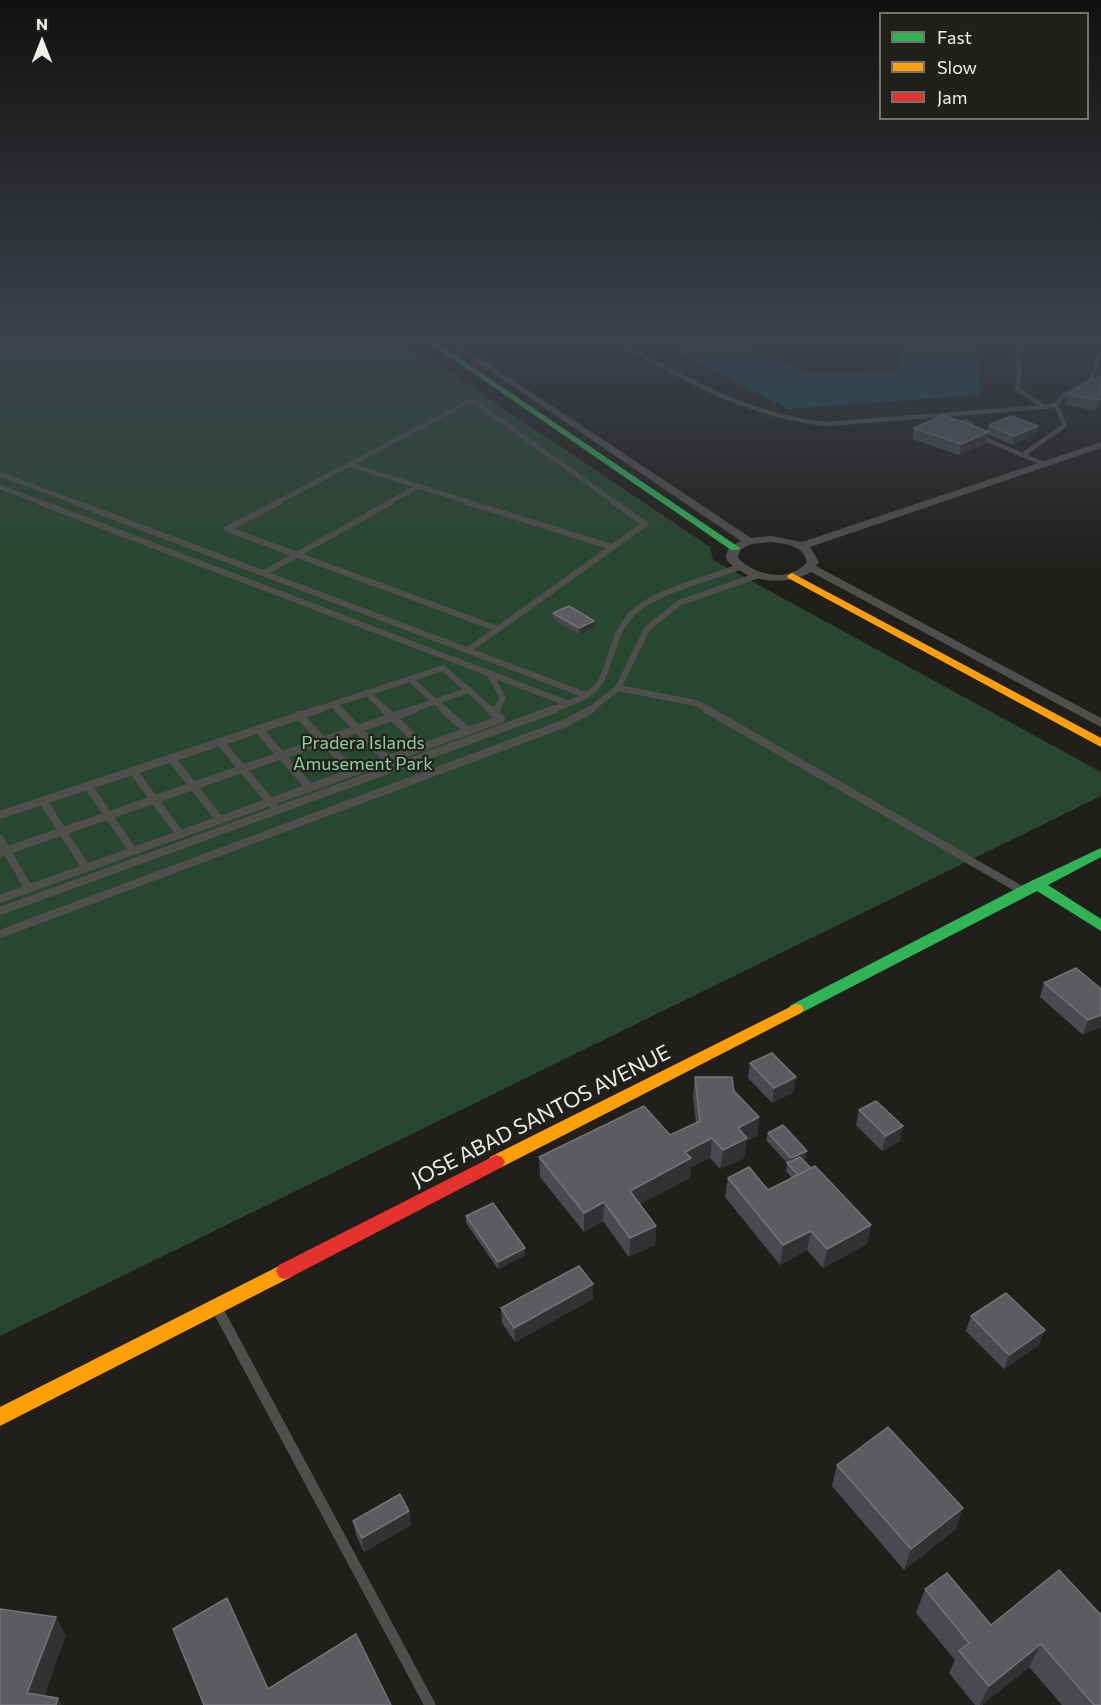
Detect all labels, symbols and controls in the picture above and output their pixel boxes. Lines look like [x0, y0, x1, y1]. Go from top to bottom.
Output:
north arrow [12, 12, 72, 72]
legend [879, 12, 1089, 120]
text: N [36, 14, 48, 33]
text: Fast [937, 26, 972, 48]
text: Slow [937, 56, 977, 78]
text: Jam [937, 86, 967, 108]
park label: Pradera Islands Amusement Park [293, 732, 433, 774]
street label: JOSE ABAD SANTOS AVENUE [408, 1040, 674, 1192]

